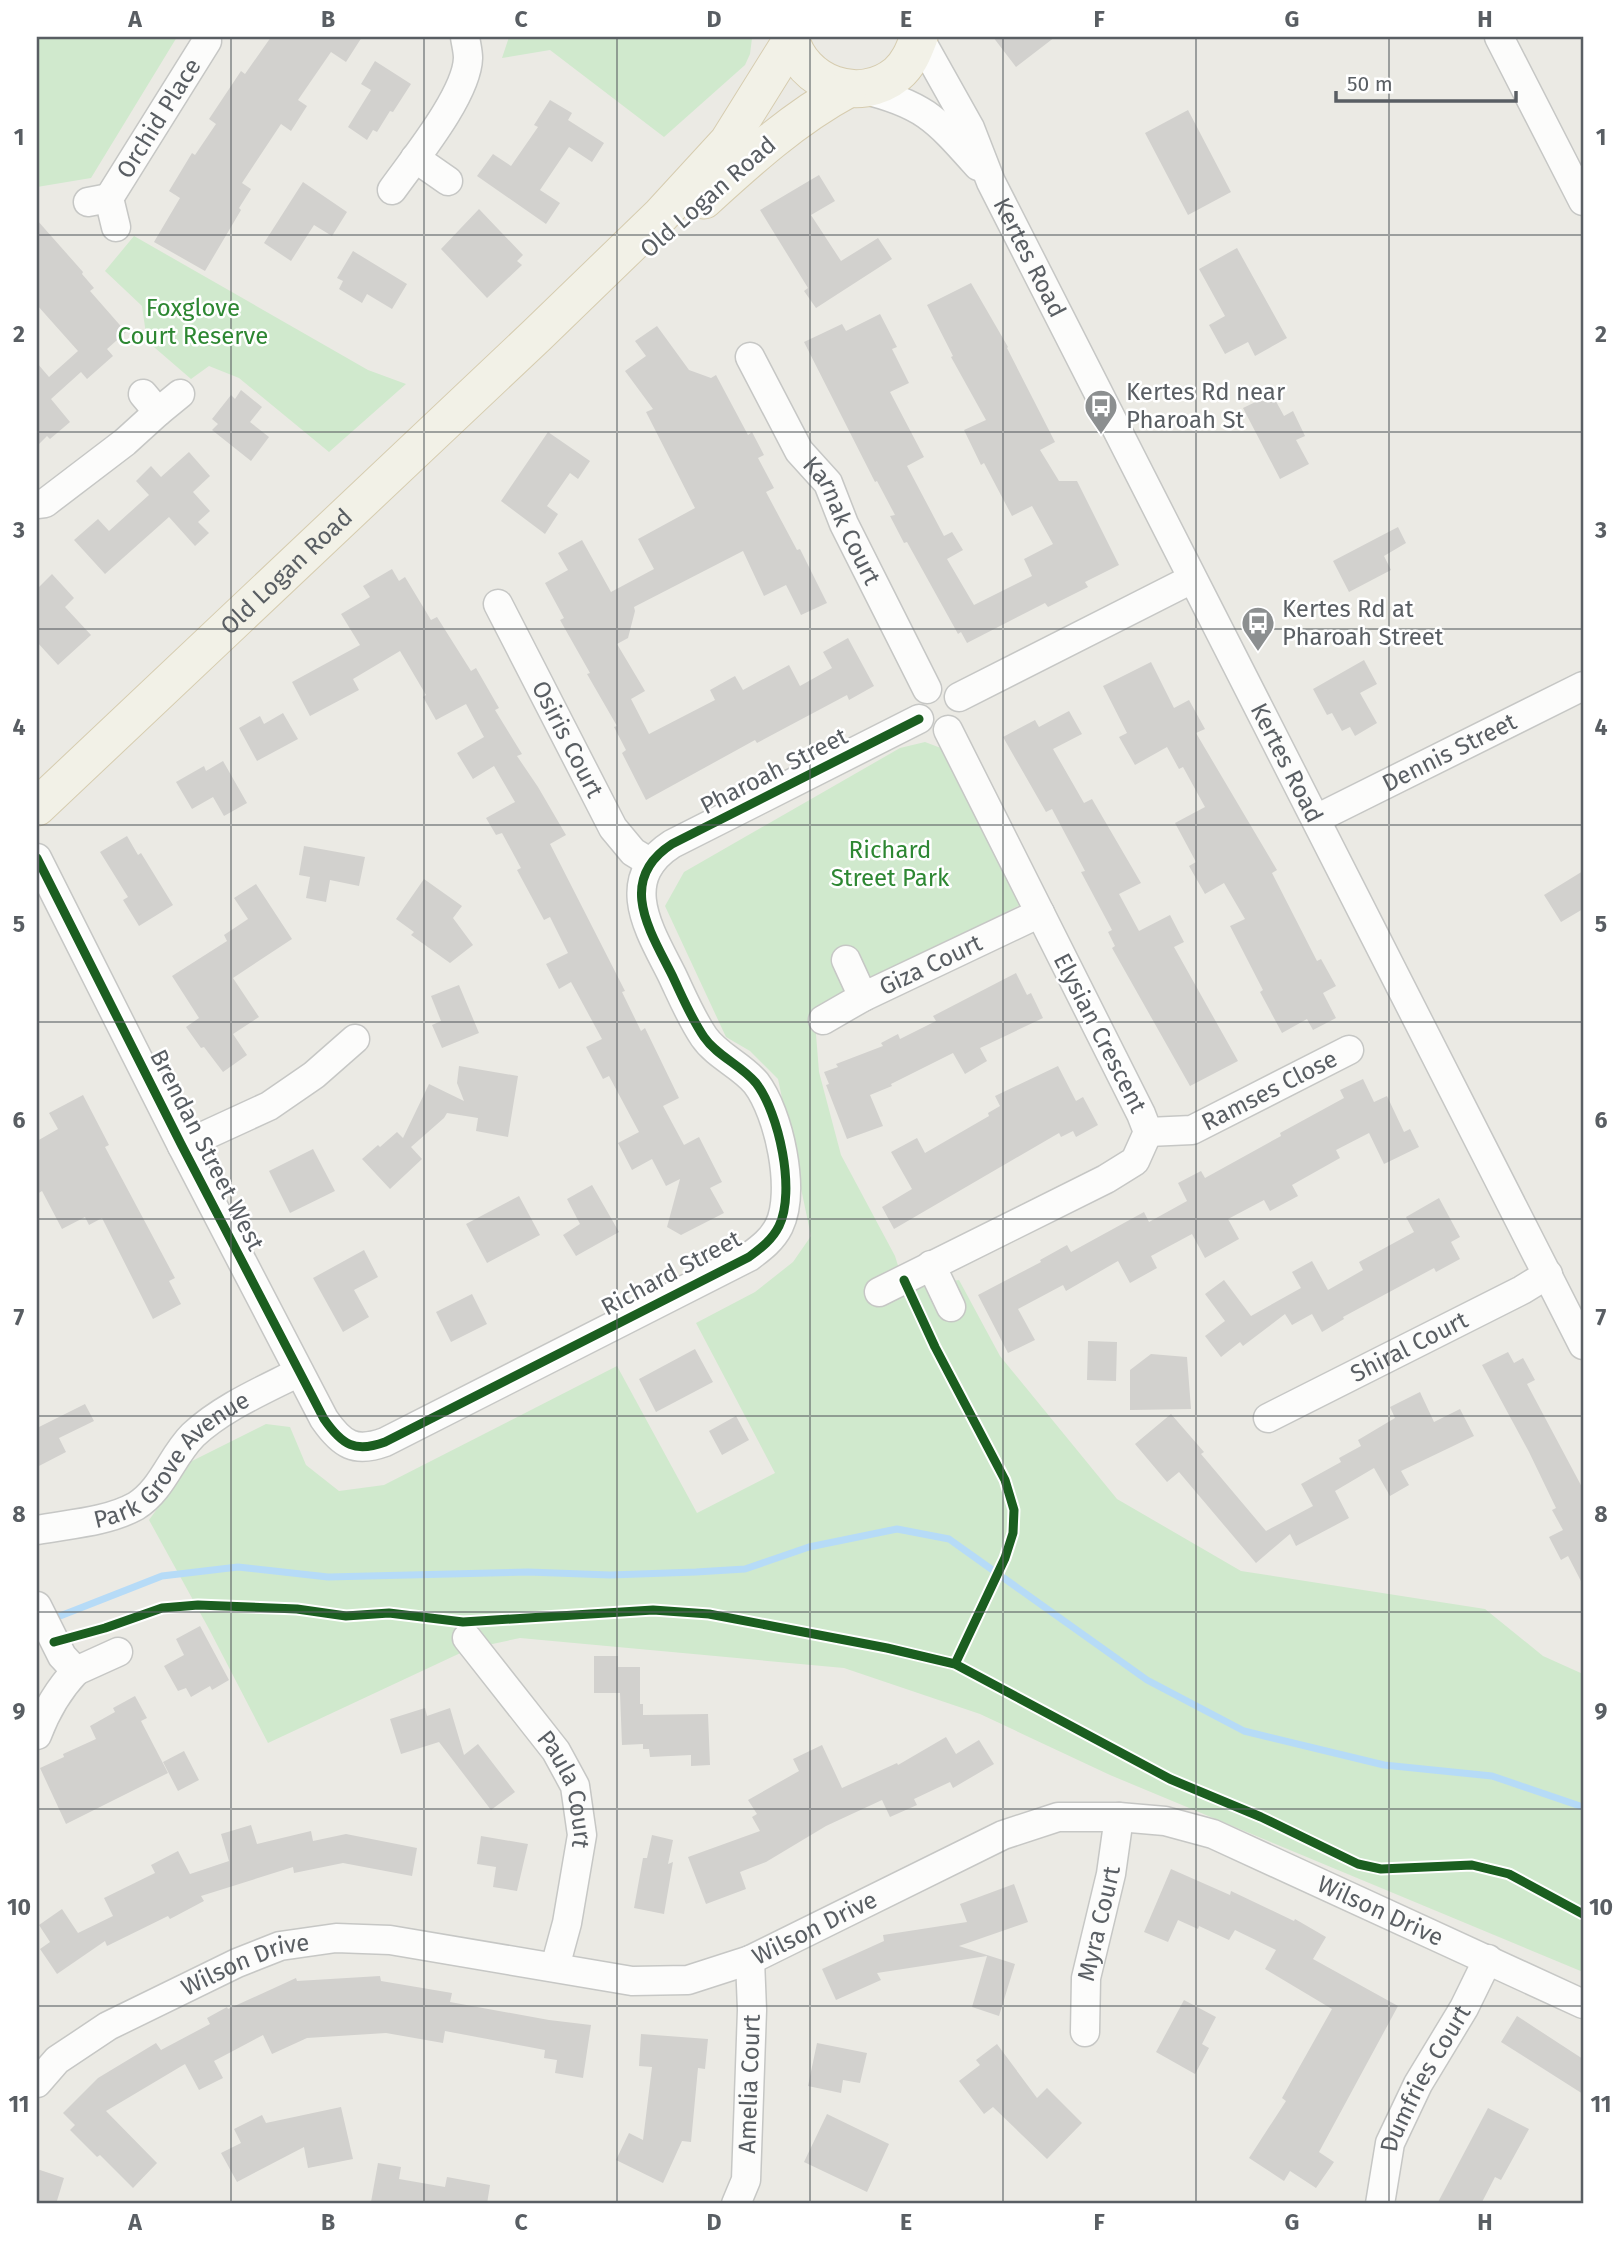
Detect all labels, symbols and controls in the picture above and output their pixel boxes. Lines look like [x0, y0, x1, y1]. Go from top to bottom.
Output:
text: A [127, 5, 142, 33]
text: B [321, 5, 335, 33]
text: C [514, 5, 528, 33]
text: D [707, 5, 722, 33]
text: E [900, 5, 912, 33]
text: F [1093, 5, 1105, 33]
text: G [1285, 5, 1299, 33]
text: H [1477, 5, 1493, 33]
street label: Orchid Place [111, 53, 207, 183]
scale bar [1336, 60, 1517, 104]
text: 50 m [1347, 71, 1393, 97]
text: 1 [14, 123, 24, 151]
text: 1 [1596, 123, 1606, 151]
street label: Old Logan Road [634, 131, 782, 263]
street label: Kertes Road [987, 193, 1072, 322]
park label: Foxglove Court Reserve [118, 294, 268, 350]
text: 2 [13, 320, 25, 348]
text: 2 [1595, 320, 1607, 348]
place label: Kertes Rd near Pharoah St [1126, 378, 1286, 434]
bus stop icon: Kertes Rd near Pharoah St [1082, 387, 1120, 436]
street label: Karnak Court [797, 451, 886, 590]
street label: Old Logan Road [215, 503, 358, 640]
text: 3 [12, 516, 25, 544]
text: 3 [1594, 516, 1607, 544]
place label: Kertes Rd at Pharoah Street [1282, 595, 1444, 651]
bus stop icon: Kertes Rd at Pharoah Street [1239, 604, 1277, 653]
street label: Osiris Court [526, 676, 609, 802]
street label: Kertes Road [1245, 698, 1329, 827]
street label: Dennis Street [1378, 707, 1521, 798]
text: 4 [13, 713, 26, 741]
text: 4 [1595, 713, 1608, 741]
street label: Pharoah Street [696, 722, 853, 820]
park label: Richard Street Park [831, 836, 950, 892]
text: 5 [13, 910, 25, 938]
text: 5 [1595, 910, 1607, 938]
street label: Giza Court [875, 928, 987, 1001]
street label: Elysian Crescent [1048, 949, 1152, 1118]
street label: Ramses Close [1197, 1044, 1342, 1137]
street label: Brendan Street West [144, 1045, 270, 1256]
text: 6 [13, 1106, 26, 1134]
text: 6 [1595, 1106, 1608, 1134]
street label: Richard Street [596, 1224, 746, 1322]
text: 7 [14, 1303, 25, 1331]
text: 7 [1596, 1303, 1607, 1331]
street label: Shiral Court [1346, 1306, 1473, 1388]
street label: Park Grove Avenue [91, 1386, 254, 1534]
text: 8 [12, 1500, 26, 1528]
text: 8 [1594, 1500, 1608, 1528]
text: 9 [13, 1697, 26, 1725]
text: 9 [1595, 1697, 1608, 1725]
street label: Paula Court [531, 1725, 597, 1851]
street label: Myra Court [1072, 1864, 1126, 1984]
street label: Wilson Drive [1313, 1870, 1448, 1952]
street label: Wilson Drive [748, 1885, 882, 1971]
text: 10 [7, 1893, 31, 1921]
text: 10 [1589, 1893, 1613, 1921]
street label: Wilson Drive [177, 1928, 311, 2002]
street label: Dumfries Court [1375, 2000, 1477, 2154]
street label: Amelia Court [733, 2013, 766, 2154]
text: 11 [9, 2090, 29, 2118]
text: 11 [1591, 2090, 1611, 2118]
text: A [127, 2208, 142, 2236]
text: B [321, 2208, 335, 2236]
text: C [514, 2208, 528, 2236]
text: D [707, 2208, 722, 2236]
text: E [900, 2208, 912, 2236]
text: F [1093, 2208, 1105, 2236]
text: G [1285, 2208, 1299, 2236]
text: H [1477, 2208, 1493, 2236]

